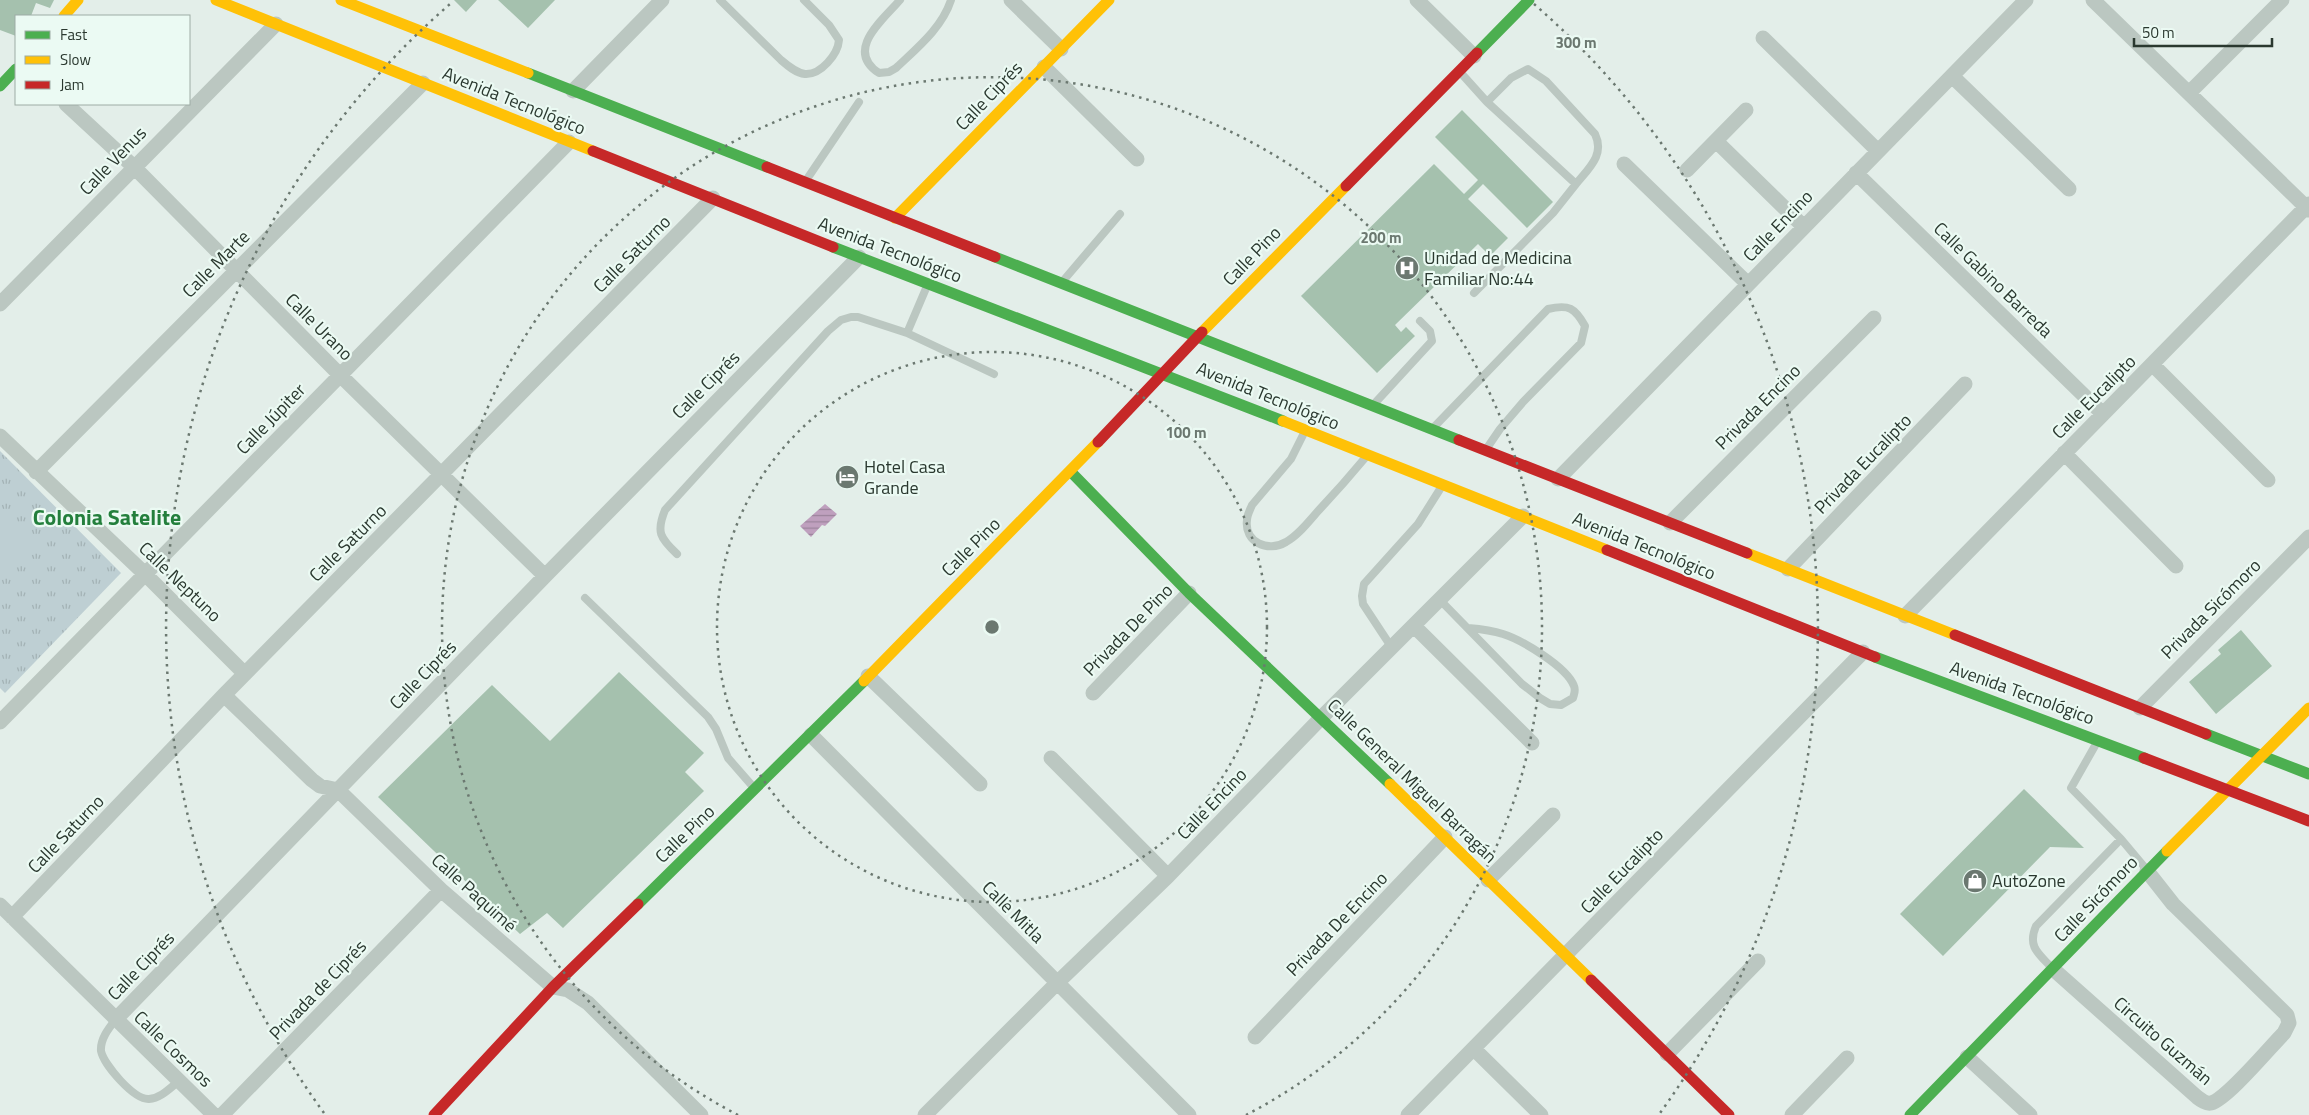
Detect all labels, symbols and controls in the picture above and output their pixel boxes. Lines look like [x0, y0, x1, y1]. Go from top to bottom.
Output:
legend [15, 15, 190, 105]
scale bar [2134, 15, 2272, 47]
text: 50 m [2142, 21, 2175, 44]
text: Fast [60, 23, 88, 46]
text: 300 m [1555, 31, 1597, 54]
text: Slow [60, 48, 91, 71]
street label: Calle Ciprés [949, 55, 1029, 136]
street label: Avenida Tecnológico [439, 60, 590, 142]
text: Jam [60, 73, 84, 96]
street label: Calle Venus [73, 120, 152, 201]
street label: Calle Encino [1736, 184, 1819, 268]
street label: Calle Saturno [587, 209, 677, 299]
street label: Avenida Tecnológico [814, 210, 966, 289]
street label: Calle Gabino Barreda [1928, 215, 2059, 344]
street label: Calle Pino [1216, 220, 1287, 292]
street label: Calle Marte [176, 224, 256, 304]
text: 200 m [1360, 226, 1402, 249]
place label: Unidad de Medicina Familiar No:44 [1424, 244, 1572, 292]
hospital icon: Unidad de Medicina Familiar No:44 [1394, 255, 1420, 281]
street label: Calle Urano [279, 287, 359, 367]
street label: Calle Ciprés [665, 344, 746, 425]
street label: Calle Eucalipto [2045, 348, 2142, 445]
street label: Avenida Tecnológico [1193, 355, 1344, 437]
street label: Privada Encino [1709, 358, 1807, 456]
street label: Calle Júpiter [230, 377, 312, 460]
street label: Privada Eucalipto [1808, 407, 1918, 520]
text: 100 m [1165, 421, 1207, 444]
place label: Hotel Casa Grande [864, 453, 945, 501]
hotel icon: Hotel Casa Grande [834, 464, 860, 490]
street label: Calle Saturno [303, 498, 393, 588]
district label: Colonia Satelite [33, 500, 181, 534]
street label: Avenida Tecnológico [1569, 505, 1720, 587]
street label: Calle Pino [935, 511, 1006, 582]
street label: Calle Neptuno [133, 535, 228, 628]
street label: Privada Sicómoro [2154, 552, 2267, 665]
street label: Privada De Pino [1076, 577, 1179, 682]
centre of rings [983, 618, 1001, 636]
street label: Calle Ciprés [383, 634, 463, 715]
street label: Avenida Tecnológico [1946, 654, 2098, 731]
street label: Calle General Miguel Barragán [1321, 692, 1503, 869]
street label: Calle Encino [1170, 762, 1253, 846]
street label: Calle Saturno [21, 788, 110, 879]
street label: Calle Pino [649, 798, 721, 869]
street label: Calle Eucalipto [1574, 822, 1669, 920]
street label: Calle Paquimé [426, 847, 523, 938]
street label: Calle Sicómoro [2047, 849, 2144, 948]
street label: Privada De Encino [1280, 865, 1394, 982]
place label: AutoZone [1992, 867, 2066, 894]
shop icon: AutoZone [1962, 868, 1988, 894]
street label: Calle Mitla [976, 874, 1051, 949]
street label: Calle Ciprés [101, 925, 181, 1006]
street label: Privada de Ciprés [263, 933, 373, 1046]
street label: Circuito Guzmán [2108, 990, 2219, 1091]
street label: Calle Cosmos [128, 1004, 219, 1093]

